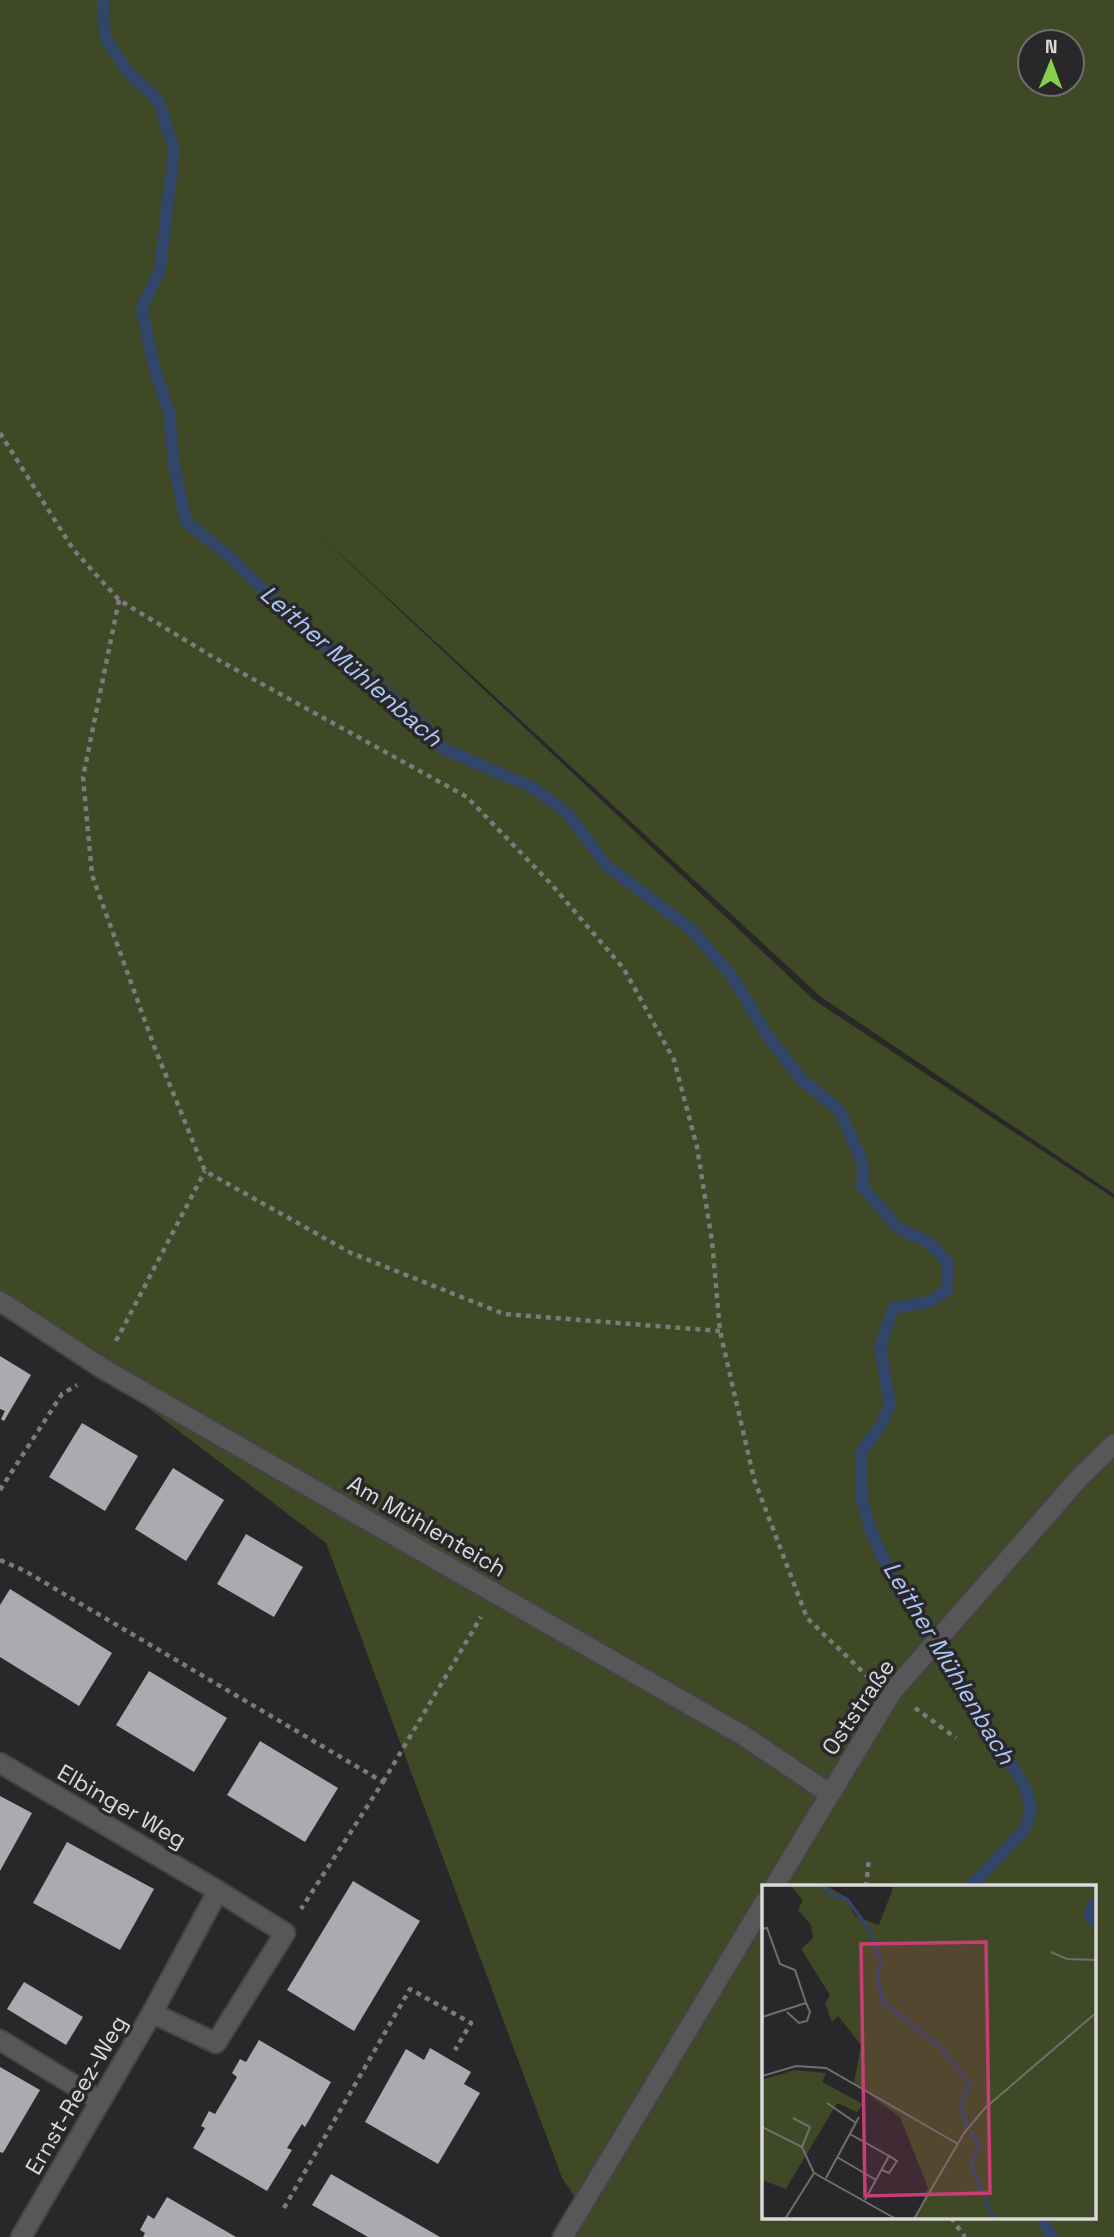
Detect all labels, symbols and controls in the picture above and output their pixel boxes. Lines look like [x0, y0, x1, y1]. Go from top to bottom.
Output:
north arrow [1016, 28, 1086, 98]
text: N [1045, 34, 1058, 59]
water label: Leither Mühlenbach [254, 578, 450, 754]
street label: Am Mühlenteich [342, 1468, 512, 1584]
water label: Leither Mühlenbach [877, 1556, 1023, 1771]
street label: Oststraße [815, 1653, 901, 1761]
street label: Elbinger Weg [52, 1757, 192, 1855]
inset map [762, 1885, 1096, 2220]
street label: Ernst-Reez-Weg [18, 2010, 134, 2180]

